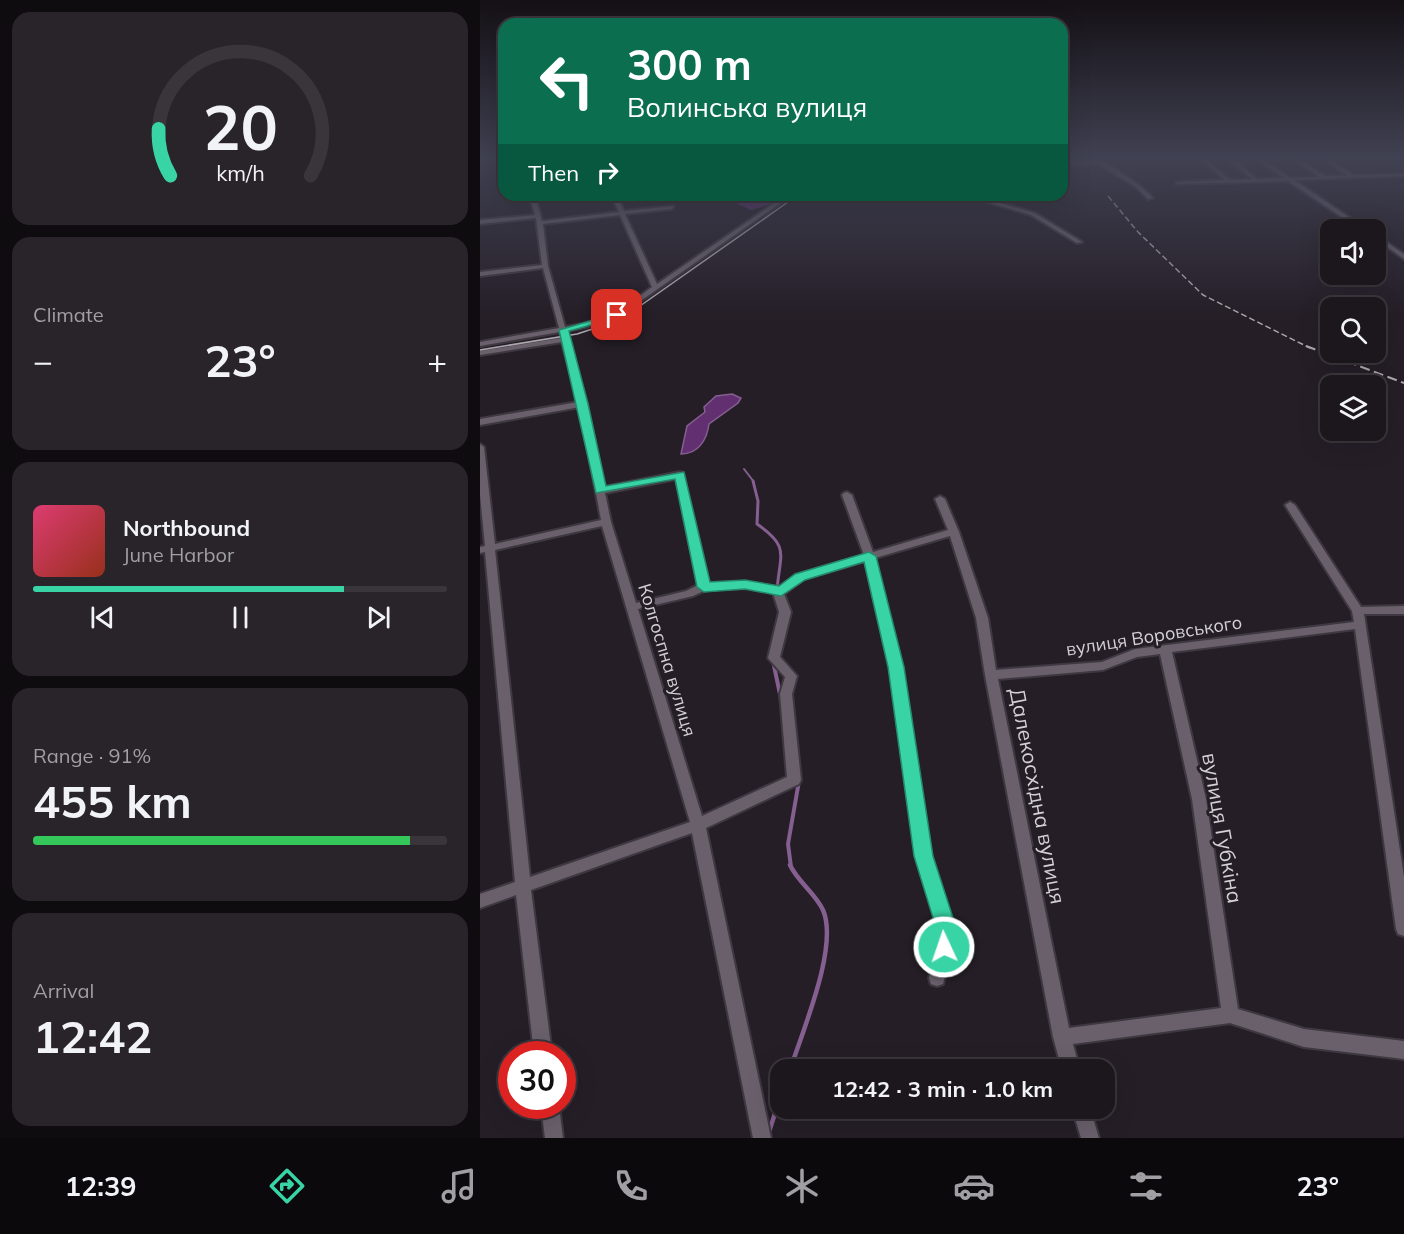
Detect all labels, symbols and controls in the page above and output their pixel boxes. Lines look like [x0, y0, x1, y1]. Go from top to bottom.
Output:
text: 300 m [627, 38, 752, 91]
icon: left [528, 42, 606, 120]
text: 20 [203, 87, 277, 166]
text: Волинська вулиця [627, 90, 867, 124]
icon: right [591, 156, 624, 189]
text: km/h [216, 159, 264, 186]
text: Then [528, 159, 579, 187]
map controls [1320, 219, 1386, 441]
button: sound [1320, 219, 1386, 285]
pin [591, 289, 642, 340]
button: search [1320, 297, 1386, 363]
icon: arrive [600, 298, 633, 331]
text: Climate [33, 302, 104, 327]
text: 23° [204, 332, 276, 388]
text: − [33, 340, 53, 381]
text: + [427, 340, 447, 381]
button: layers [1320, 375, 1386, 441]
text: Northbound [123, 514, 250, 542]
text: June Harbor [123, 542, 234, 567]
street label: Колгоспна вулиця [633, 581, 702, 739]
icon: previous [86, 601, 119, 634]
icon: pause [224, 601, 257, 634]
icon: next [362, 601, 395, 634]
street label: вулиця Воровського [1064, 610, 1244, 661]
street label: Далекосхідна вулиця [1004, 686, 1072, 906]
text: Range · 91% [33, 743, 151, 768]
street label: вулиця Губкіна [1197, 751, 1249, 905]
text: 455 km [33, 773, 192, 829]
position arrow [912, 915, 976, 979]
text: Arrival [33, 978, 94, 1003]
text: 12:42 [33, 1008, 152, 1064]
speed limit sign: 30 [498, 1041, 576, 1119]
text: 12:42 · 3 min · 1.0 km [832, 1075, 1053, 1103]
icon: directions [266, 1165, 308, 1207]
icon: music [438, 1165, 480, 1207]
icon: phone [610, 1165, 652, 1207]
icon: climate [781, 1165, 823, 1207]
icon: car [953, 1165, 995, 1207]
icon: filters [1125, 1165, 1167, 1207]
text: 12:39 [65, 1169, 136, 1203]
text: 23° [1296, 1169, 1339, 1203]

